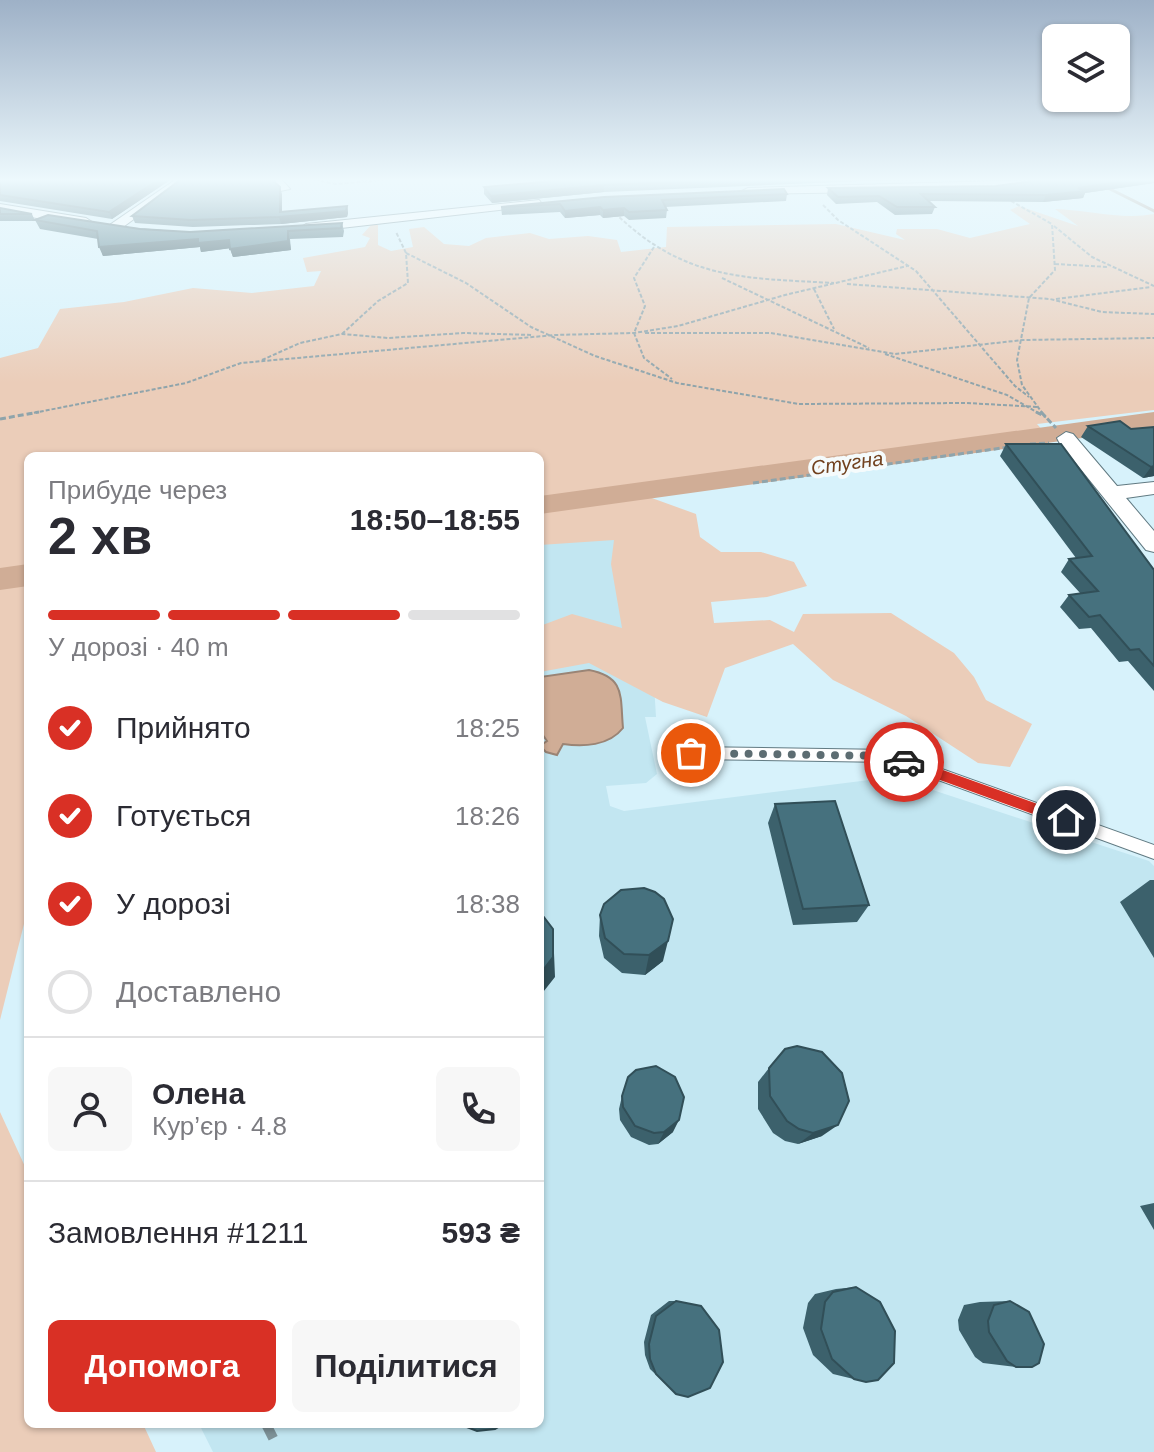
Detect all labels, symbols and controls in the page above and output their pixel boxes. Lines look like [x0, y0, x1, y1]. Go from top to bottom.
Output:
map controls [1042, 24, 1130, 112]
button: layers [1042, 24, 1130, 112]
water label: Стугна [809, 447, 885, 479]
text: Прибуде через [48, 475, 227, 505]
text: 18:50–18:55 [350, 503, 520, 536]
text: 2 хв [48, 507, 152, 565]
text: У дорозі · 40 m [48, 632, 229, 662]
icon: check [48, 706, 92, 750]
text: Прийнято [116, 711, 251, 744]
text: 18:25 [455, 713, 520, 743]
pin [657, 719, 725, 787]
courier [864, 722, 944, 802]
icon: bag [669, 731, 713, 775]
icon: car [882, 740, 926, 784]
pin [1032, 786, 1100, 854]
icon: check [48, 794, 92, 838]
icon: home [1044, 798, 1088, 842]
text: Готується [116, 799, 251, 832]
text: 18:26 [455, 801, 520, 831]
icon: check [48, 882, 92, 926]
text: У дорозі [116, 887, 231, 920]
text: 18:38 [455, 889, 520, 919]
text: Доставлено [116, 975, 281, 1008]
button: person [48, 1067, 132, 1151]
button: phone [436, 1067, 520, 1151]
text: Олена [152, 1077, 245, 1110]
text: Кур’єр · 4.8 [152, 1111, 287, 1141]
text: Замовлення #1211 [48, 1216, 308, 1249]
text: 593 ₴ [442, 1216, 520, 1249]
button: Допомога [48, 1320, 276, 1412]
button: Поділитися [292, 1320, 520, 1412]

